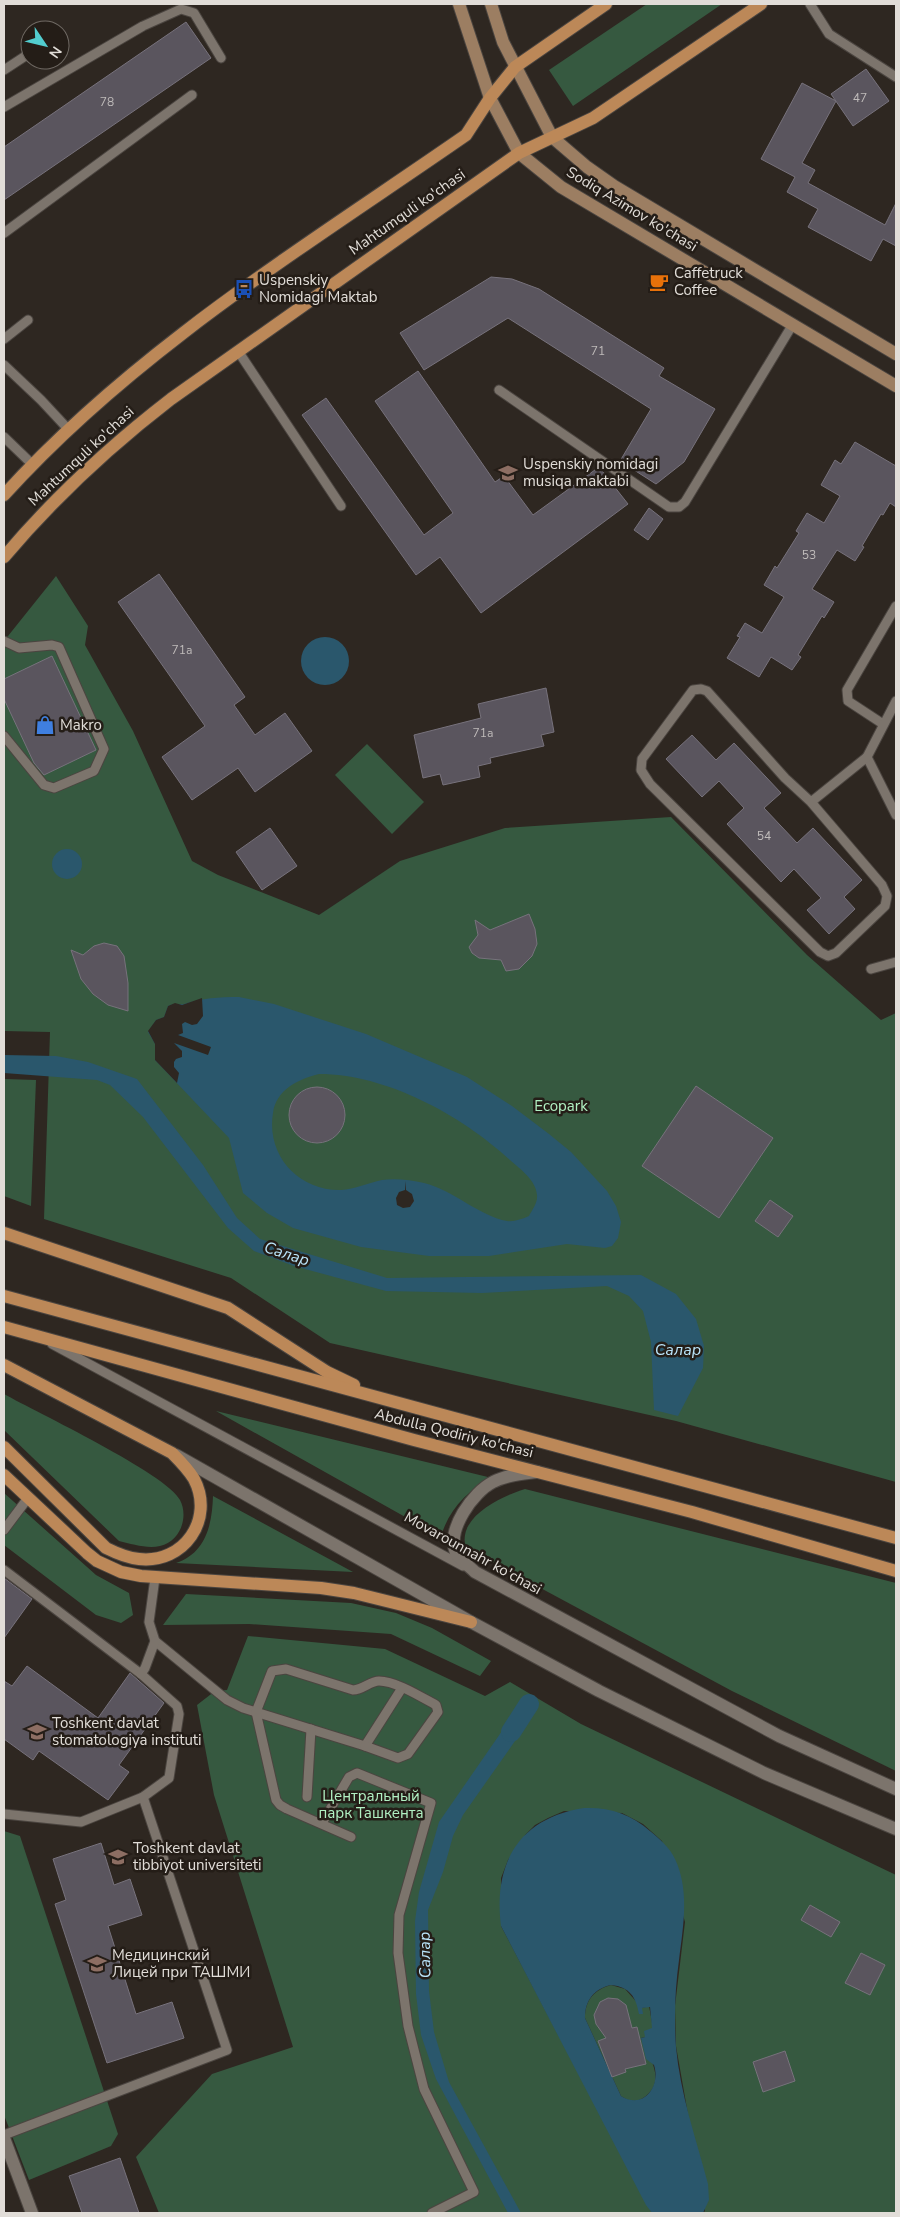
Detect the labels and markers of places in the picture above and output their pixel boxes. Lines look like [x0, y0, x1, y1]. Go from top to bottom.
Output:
place label: Caffetruck Coffee [674, 263, 743, 300]
place label: Uspenskiy Nomidagi Maktab [259, 270, 378, 307]
cafe icon: Caffetruck Coffee [648, 271, 670, 293]
bus stop icon: Uspenskiy Nomidagi Maktab [233, 278, 255, 300]
place label: Uspenskiy nomidagi musiqa maktabi [523, 454, 658, 491]
school or university icon: Uspenskiy nomidagi musiqa maktabi [497, 462, 519, 484]
shop icon: Makro [34, 714, 56, 736]
place label: Makro [60, 715, 102, 735]
place label: Toshkent davlat stomatologiya instituti [52, 1713, 202, 1750]
school or university icon: Toshkent davlat stomatologiya instituti [26, 1721, 48, 1743]
place label: Toshkent davlat tibbiyot universiteti [133, 1838, 262, 1875]
school or university icon: Toshkent davlat tibbiyot universiteti [107, 1846, 129, 1868]
place label: Медицинский Лицей при ТАШМИ [112, 1945, 250, 1982]
school or university icon: Медицинский Лицей при ТАШМИ [86, 1953, 108, 1975]

